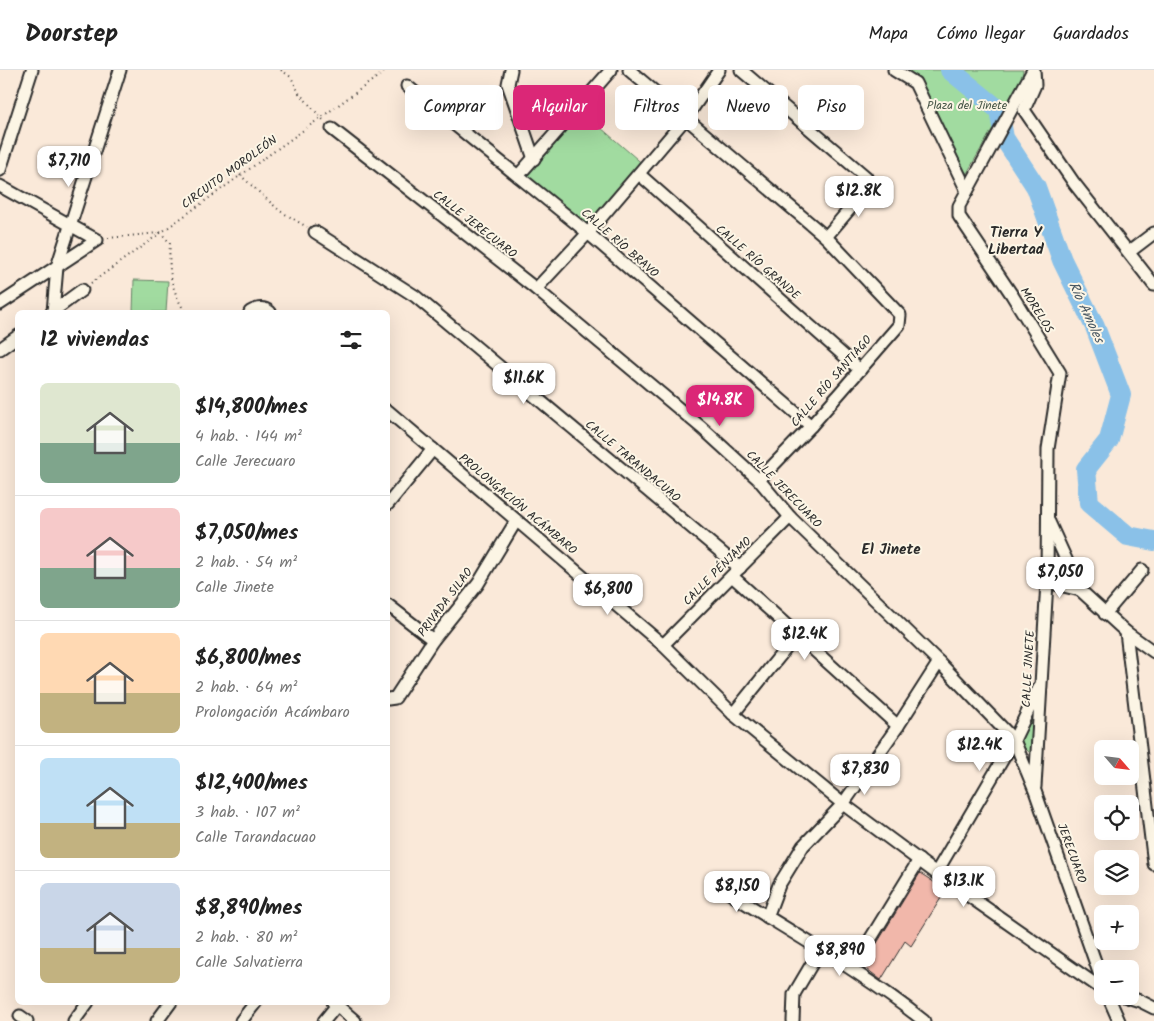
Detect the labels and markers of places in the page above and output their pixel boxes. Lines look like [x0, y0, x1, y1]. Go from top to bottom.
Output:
pin: $7,710 [28, 146, 110, 188]
pin: $12.8K [818, 176, 900, 218]
pin: $11.6K [483, 362, 565, 405]
pin: $14.8K [679, 384, 761, 427]
pin: $7,050 [1019, 556, 1101, 599]
pin: $6,800 [567, 574, 649, 616]
pin: $12.4K [764, 618, 846, 661]
pin: $12.4K [939, 730, 1021, 772]
pin: $7,830 [824, 754, 906, 796]
pin: $13.1K [923, 866, 1005, 908]
pin: $8,150 [696, 870, 778, 913]
pin: $8,890 [799, 934, 881, 977]

